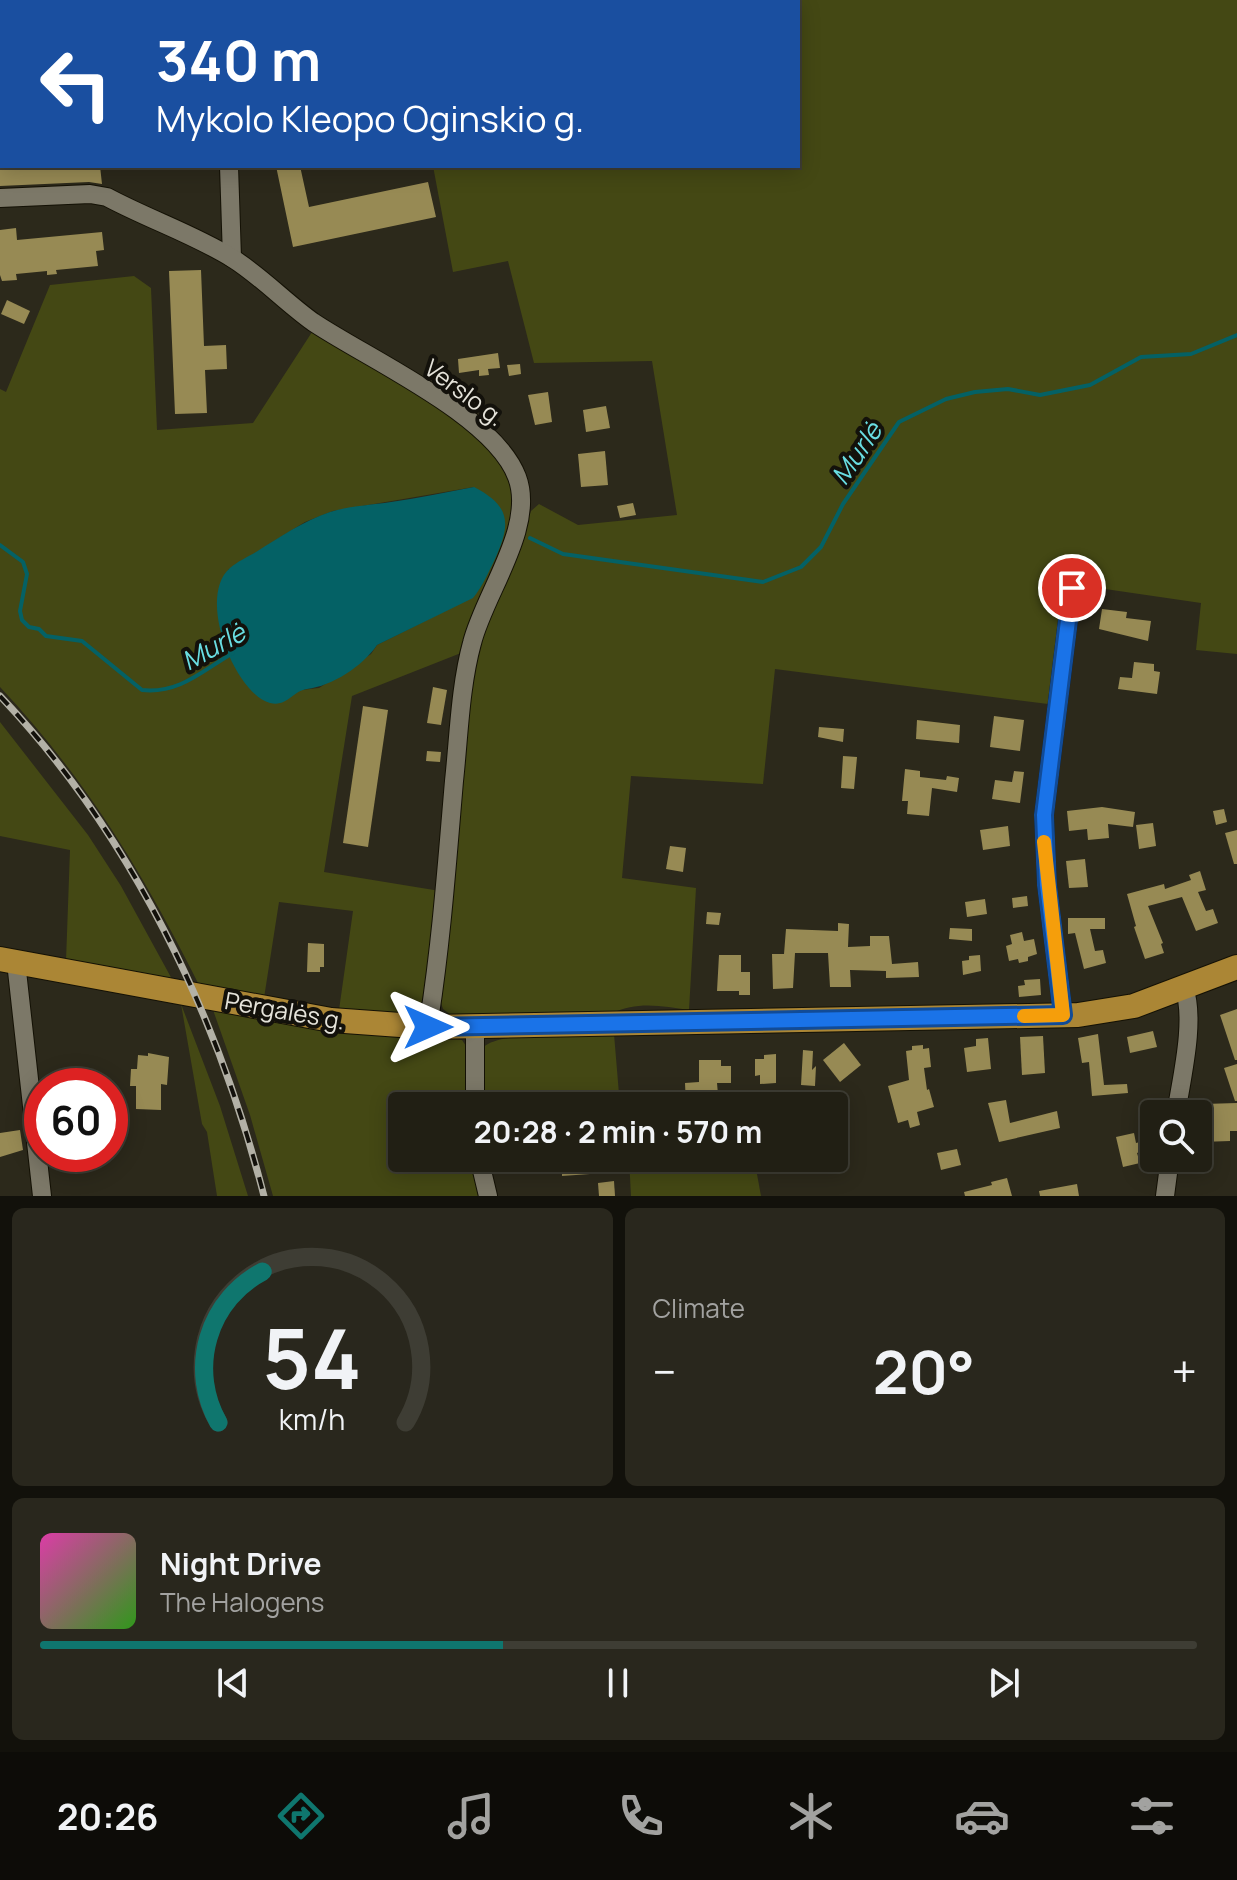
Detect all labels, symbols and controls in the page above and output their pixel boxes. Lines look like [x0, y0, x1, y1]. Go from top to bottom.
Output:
text: 340 m [156, 21, 321, 98]
icon: left [24, 32, 128, 136]
text: Mykolo Kleopo Oginskio g. [156, 94, 584, 143]
street label: Verslo g. [418, 351, 512, 433]
water label: Murlė [822, 413, 891, 491]
pin [1038, 554, 1106, 622]
icon: arrive [1050, 566, 1094, 610]
water label: Murlė [175, 613, 253, 678]
street label: Pergalės g. [222, 983, 348, 1037]
position arrow [386, 985, 470, 1069]
speed limit sign: 60 [24, 1068, 128, 1172]
map controls [1140, 1100, 1212, 1172]
button: search [1140, 1100, 1212, 1172]
text: 20:28 · 2 min · 570 m [474, 1111, 762, 1152]
text: Climate [653, 1290, 745, 1326]
text: 54 [263, 1300, 362, 1414]
text: 20° [873, 1330, 975, 1412]
text: − [653, 1341, 676, 1401]
text: + [1172, 1341, 1197, 1401]
text: km/h [279, 1400, 345, 1439]
text: Night Drive [160, 1543, 322, 1584]
text: The Halogens [160, 1584, 324, 1620]
icon: previous [211, 1661, 255, 1705]
icon: pause [596, 1661, 640, 1705]
icon: next [982, 1661, 1026, 1705]
icon: directions [273, 1788, 329, 1844]
icon: music [443, 1788, 499, 1844]
icon: phone [613, 1788, 669, 1844]
icon: climate [783, 1788, 839, 1844]
icon: car [954, 1788, 1010, 1844]
icon: filters [1124, 1788, 1180, 1844]
text: 20:26 [57, 1792, 158, 1841]

